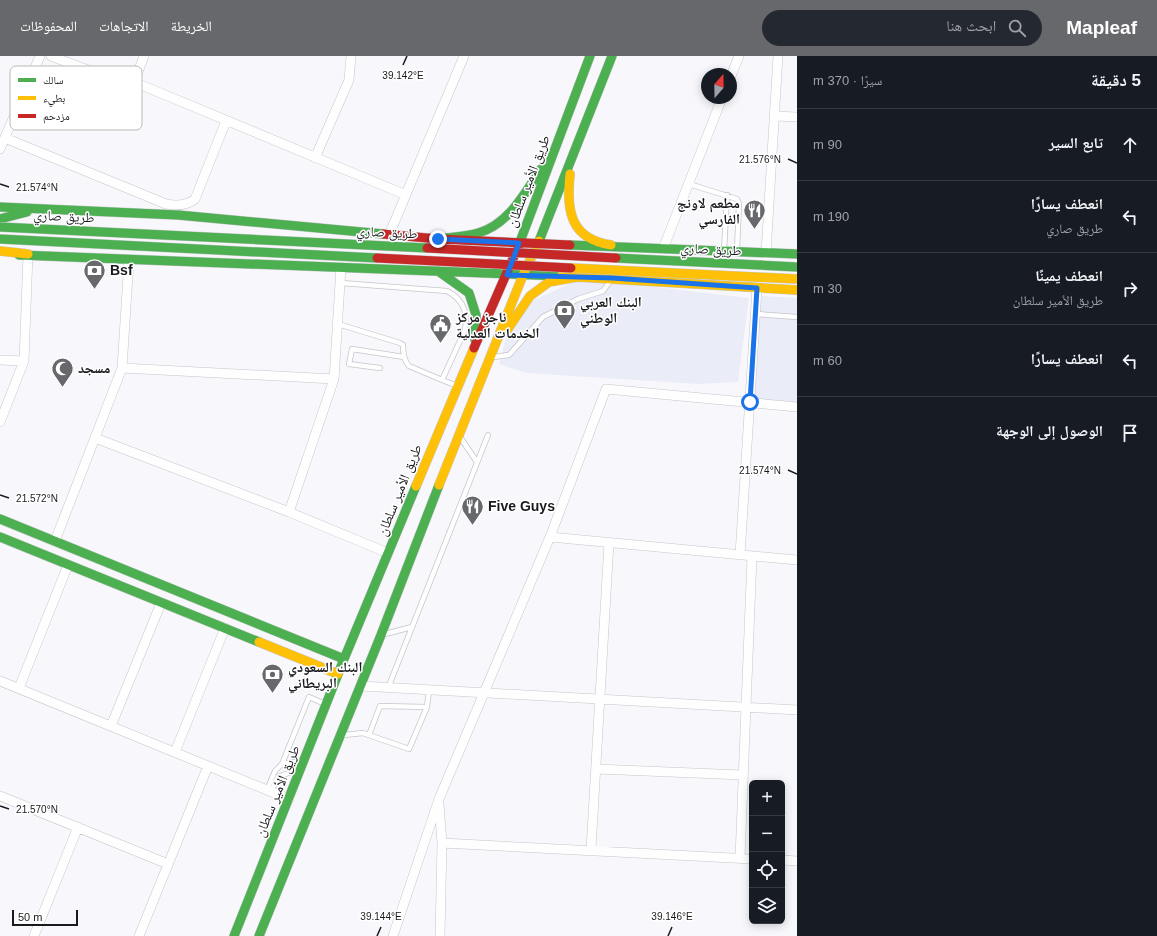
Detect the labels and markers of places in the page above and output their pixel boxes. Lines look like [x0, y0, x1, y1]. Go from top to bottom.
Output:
place label: مطعم لاونج الفارسي [677, 195, 740, 230]
restaurant icon: مطعم لاونج الفارسي [742, 198, 768, 231]
bank icon: Bsf [81, 257, 107, 290]
place label: Bsf [110, 262, 133, 278]
place label: البنك العربي الوطني [580, 294, 642, 329]
bank icon: البنك العربي الوطني [552, 297, 578, 330]
place label: ناجز مركز الخدمات العدلية [455, 309, 540, 341]
public building icon: ناجز مركز الخدمات العدلية [427, 312, 453, 345]
mosque icon: مسجد [50, 355, 76, 388]
place label: مسجد [78, 360, 110, 376]
restaurant icon: Five Guys [460, 493, 486, 526]
place label: Five Guys [488, 498, 555, 514]
place label: البنك السعودي البريطاني [288, 659, 362, 694]
bank icon: البنك السعودي البريطاني [260, 662, 286, 695]

